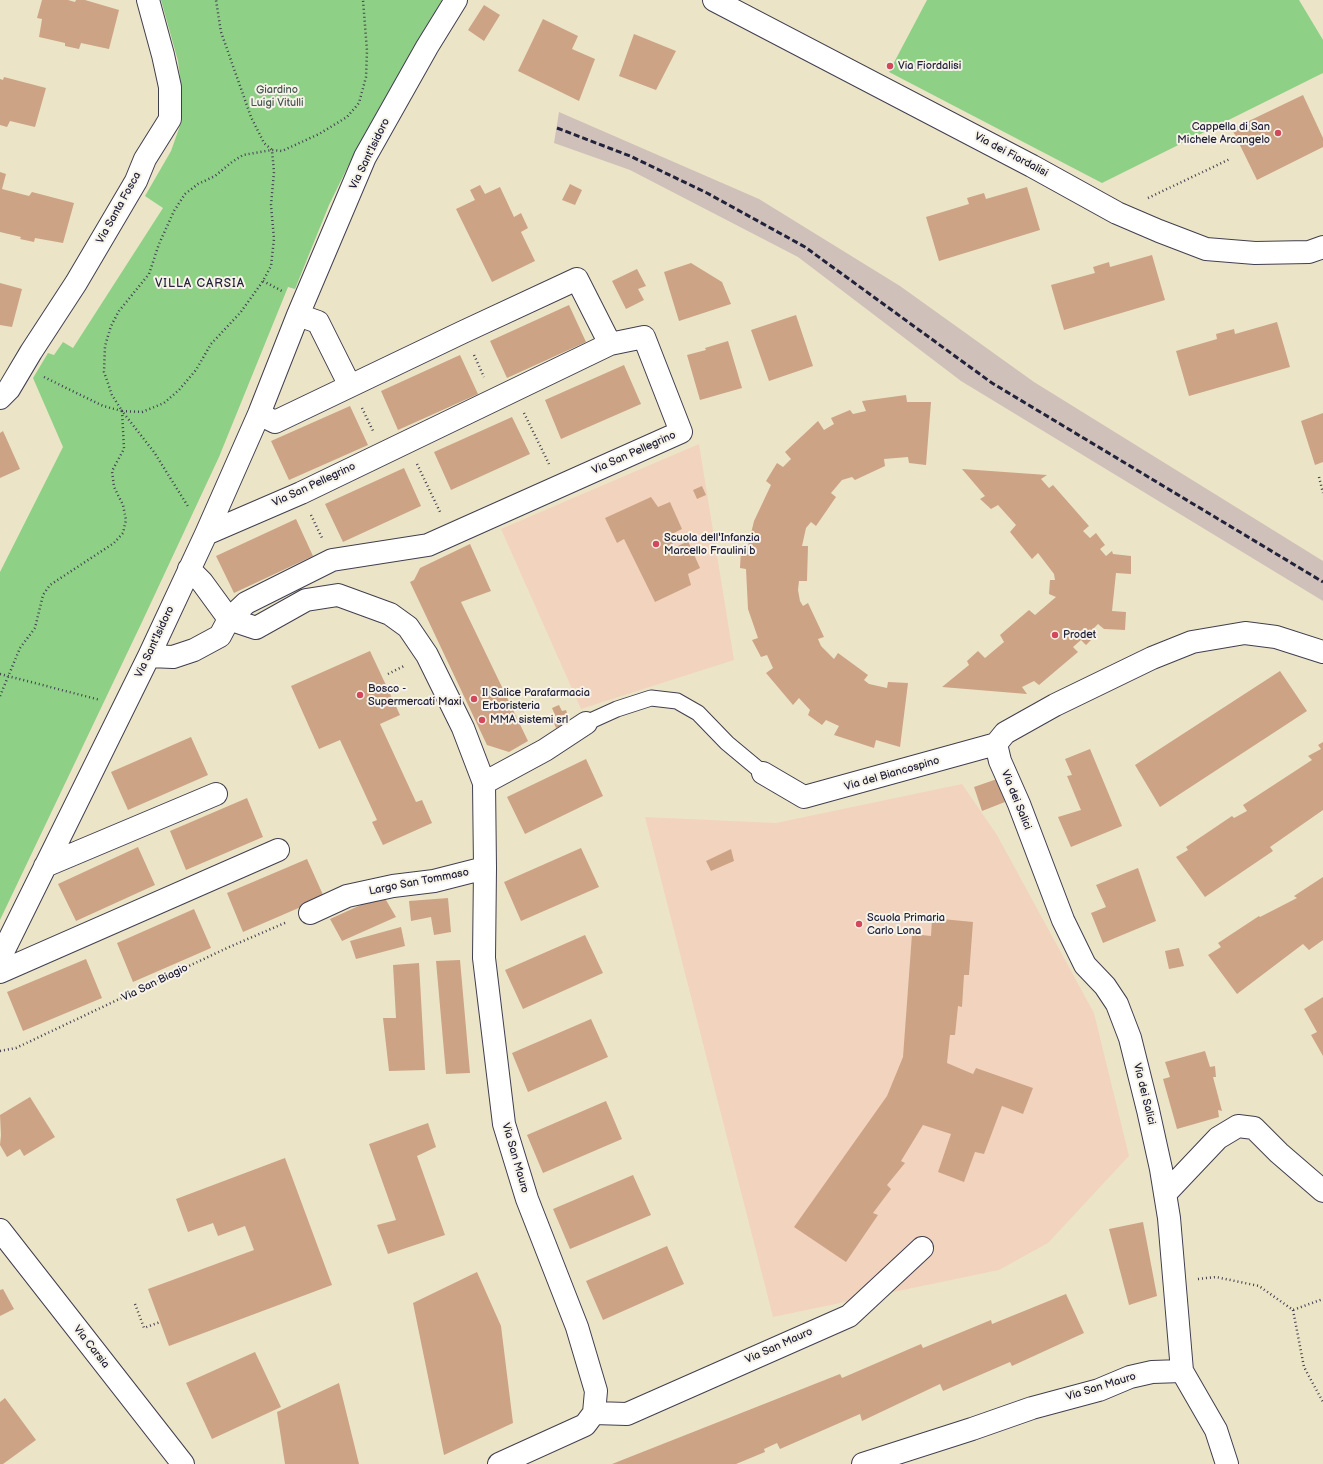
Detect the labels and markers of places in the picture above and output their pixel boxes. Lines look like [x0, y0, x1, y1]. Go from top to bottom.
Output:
place label: Via Fiordalisi [898, 59, 961, 73]
marker: Via Fiordalisi [885, 61, 895, 71]
place label: Cappella di San Michele Arcangelo [1177, 120, 1270, 146]
marker: Cappella di San Michele Arcangelo [1273, 128, 1283, 138]
place label: Scuola dell'Infanzia Marcello Fraulini b [664, 531, 760, 557]
marker: Scuola dell'Infanzia Marcello Fraulini b [651, 539, 661, 549]
place label: Prodet [1063, 628, 1096, 642]
marker: Prodet [1050, 630, 1060, 640]
place label: Bosco - Supermercati Maxi [368, 682, 461, 708]
place label: Il Salice Parafarmacia Erboristeria [482, 686, 590, 712]
marker: Bosco - Supermercati Maxi [355, 690, 365, 700]
marker: Il Salice Parafarmacia Erboristeria [469, 694, 479, 704]
place label: MMA sistemi srl [490, 713, 568, 727]
marker: MMA sistemi srl [477, 715, 487, 725]
place label: Scuola Primaria Carlo Lona [867, 911, 945, 937]
marker: Scuola Primaria Carlo Lona [854, 919, 864, 929]

